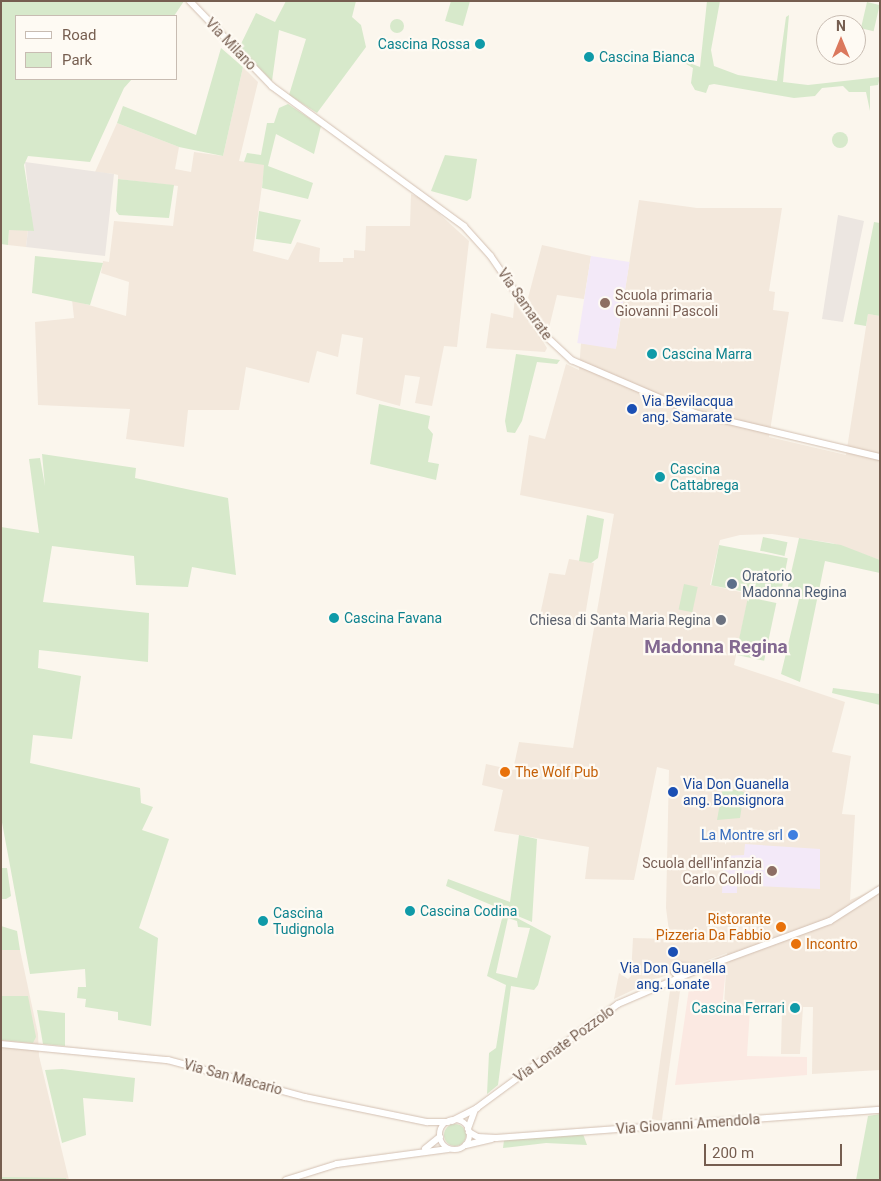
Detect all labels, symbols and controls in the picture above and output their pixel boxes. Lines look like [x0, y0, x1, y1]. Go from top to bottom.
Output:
legend [15, 15, 178, 80]
street label: Via Milano [202, 15, 260, 73]
north arrow [816, 15, 866, 65]
text: N [836, 18, 846, 34]
text: Road [62, 26, 96, 44]
place label: Cascina Rossa [378, 36, 470, 52]
marker: Cascina Rossa [474, 38, 486, 50]
place label: Cascina Bianca [599, 49, 695, 65]
text: Park [62, 51, 92, 69]
marker: Cascina Bianca [583, 51, 595, 63]
street label: Via Samarate [494, 265, 556, 343]
place label: Scuola primaria Giovanni Pascoli [615, 287, 718, 320]
marker: Scuola primaria Giovanni Pascoli [599, 297, 611, 309]
place label: Cascina Marra [662, 346, 752, 362]
marker: Cascina Marra [646, 348, 658, 360]
place label: Via Bevilacqua ang. Samarate [642, 393, 733, 426]
marker: Via Bevilacqua ang. Samarate [626, 403, 638, 415]
place label: Cascina Cattabrega [670, 461, 739, 494]
marker: Cascina Cattabrega [654, 471, 666, 483]
place label: Oratorio Madonna Regina [742, 568, 847, 600]
marker: Oratorio Madonna Regina [726, 578, 738, 590]
place label: Cascina Favana [344, 610, 442, 626]
marker: Cascina Favana [328, 612, 340, 624]
place label: Chiesa di Santa Maria Regina [529, 612, 711, 628]
marker: Chiesa di Santa Maria Regina [715, 614, 727, 626]
district label: Madonna Regina [644, 636, 788, 658]
place label: The Wolf Pub [515, 764, 598, 780]
marker: The Wolf Pub [499, 766, 511, 778]
place label: Via Don Guanella ang. Bonsignora [683, 776, 789, 809]
marker: Via Don Guanella ang. Bonsignora [667, 786, 679, 798]
place label: La Montre srl [701, 827, 783, 843]
marker: La Montre srl [787, 829, 799, 841]
place label: Scuola dell'infanzia Carlo Collodi [642, 855, 762, 888]
marker: Scuola dell'infanzia Carlo Collodi [766, 865, 778, 877]
place label: Cascina Codina [420, 903, 517, 919]
place label: Cascina Tudignola [273, 905, 334, 938]
marker: Cascina Codina [404, 905, 416, 917]
place label: Ristorante Pizzeria Da Fabbio [656, 911, 771, 944]
marker: Cascina Tudignola [257, 915, 269, 927]
marker: Ristorante Pizzeria Da Fabbio [775, 921, 787, 933]
place label: Incontro [806, 936, 858, 952]
marker: Incontro [790, 938, 802, 950]
marker: Via Don Guanella ang. Lonate [667, 946, 679, 958]
place label: Via Don Guanella ang. Lonate [620, 960, 726, 992]
place label: Cascina Ferrari [691, 1000, 785, 1016]
street label: Via Lonate Pozzolo [511, 1002, 617, 1086]
marker: Cascina Ferrari [789, 1002, 801, 1014]
street label: Via San Macario [182, 1056, 284, 1098]
street label: Via Giovanni Amendola [615, 1111, 761, 1137]
scale bar [706, 1134, 844, 1166]
text: 200 m [712, 1144, 754, 1162]

